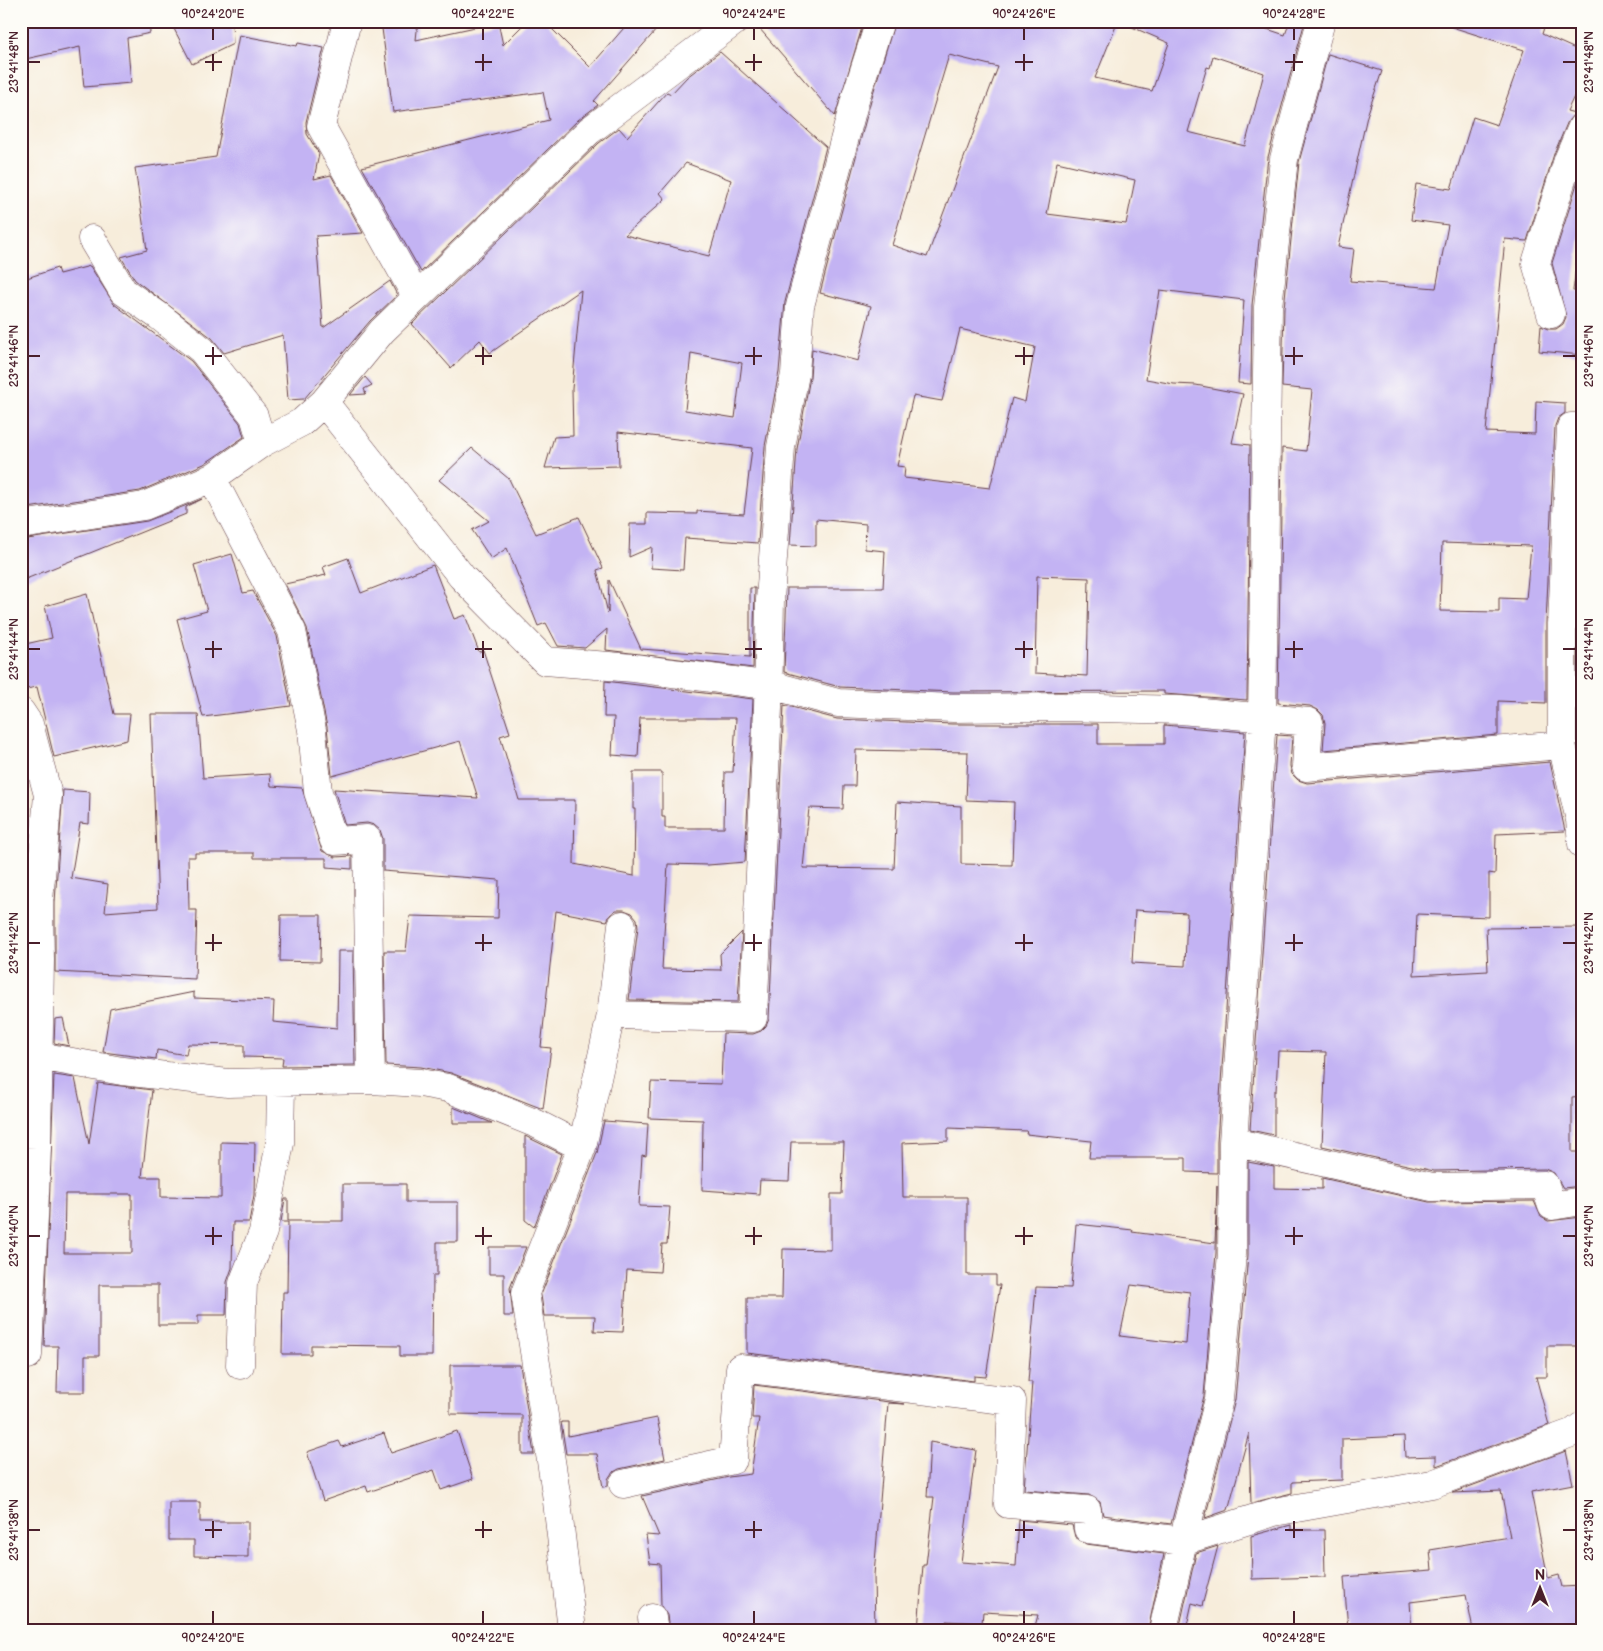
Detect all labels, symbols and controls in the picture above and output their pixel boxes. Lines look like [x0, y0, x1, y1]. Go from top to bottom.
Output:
text: 90°24'20"E [182, 7, 245, 22]
text: 90°24'22"E [452, 7, 515, 22]
text: 90°24'24"E [722, 7, 786, 22]
text: 90°24'26"E [992, 7, 1056, 22]
text: 90°24'28"E [1263, 7, 1326, 22]
text: 23°41'48"N [7, 31, 22, 93]
text: 23°41'48"N [1582, 31, 1597, 93]
text: 23°41'46"N [7, 325, 22, 387]
text: 23°41'46"N [1582, 325, 1597, 387]
text: 23°41'44"N [7, 618, 22, 680]
text: 23°41'44"N [1582, 618, 1597, 680]
text: 23°41'42"N [7, 912, 22, 974]
text: 23°41'42"N [1582, 912, 1597, 974]
text: 23°41'40"N [7, 1205, 22, 1267]
text: 23°41'40"N [1582, 1205, 1597, 1267]
text: 23°41'38"N [7, 1499, 22, 1561]
text: 23°41'38"N [1582, 1499, 1597, 1561]
north arrow [1516, 1564, 1566, 1614]
text: N [1535, 1567, 1545, 1584]
text: 90°24'20"E [182, 1631, 245, 1646]
text: 90°24'22"E [452, 1631, 515, 1646]
text: 90°24'24"E [722, 1631, 786, 1646]
text: 90°24'26"E [992, 1631, 1056, 1646]
text: 90°24'28"E [1263, 1631, 1326, 1646]

